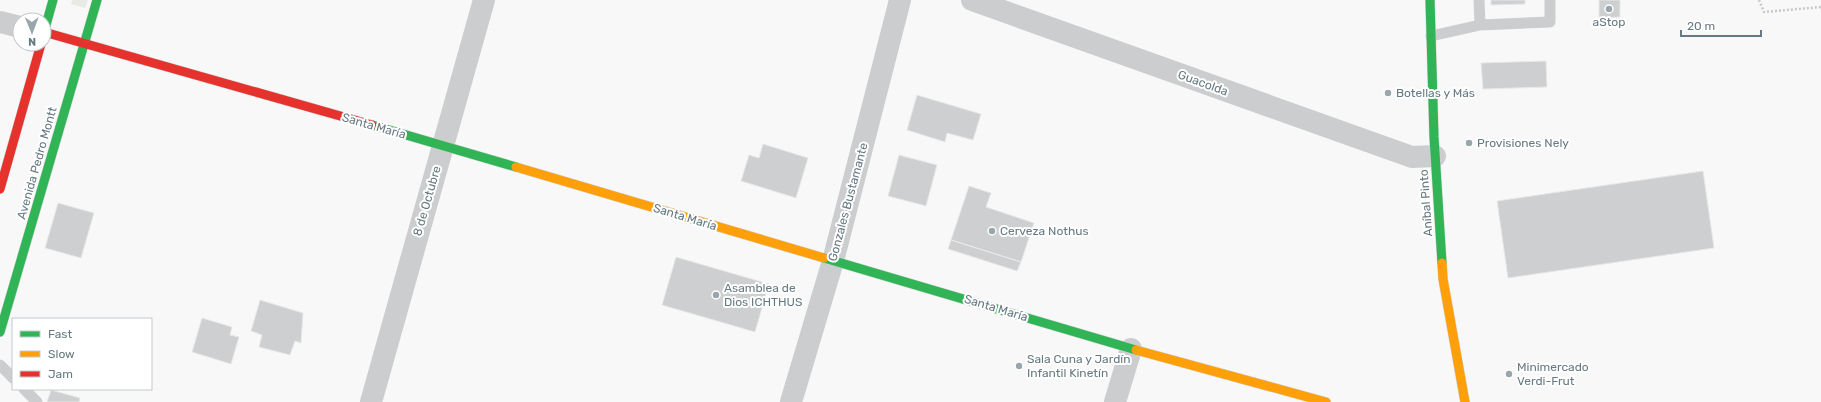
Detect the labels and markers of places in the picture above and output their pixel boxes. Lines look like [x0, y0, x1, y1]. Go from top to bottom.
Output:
marker: aStop [1604, 4, 1614, 14]
place label: aStop [1593, 15, 1625, 29]
place label: Botellas y Más [1396, 86, 1475, 100]
marker: Botellas y Más [1383, 88, 1393, 98]
place label: Provisiones Nely [1477, 136, 1569, 150]
marker: Provisiones Nely [1464, 138, 1474, 148]
place label: Cerveza Nothus [1000, 224, 1089, 238]
marker: Cerveza Nothus [987, 226, 997, 236]
place label: Asamblea de Dios ICHTHUS [724, 281, 802, 309]
marker: Asamblea de Dios ICHTHUS [711, 290, 721, 300]
place label: Sala Cuna y Jardín Infantil Kinetín [1027, 352, 1130, 380]
place label: Minimercado Verdi-Frut [1517, 360, 1589, 388]
marker: Sala Cuna y Jardín Infantil Kinetín [1014, 361, 1024, 371]
marker: Minimercado Verdi-Frut [1504, 369, 1514, 379]

